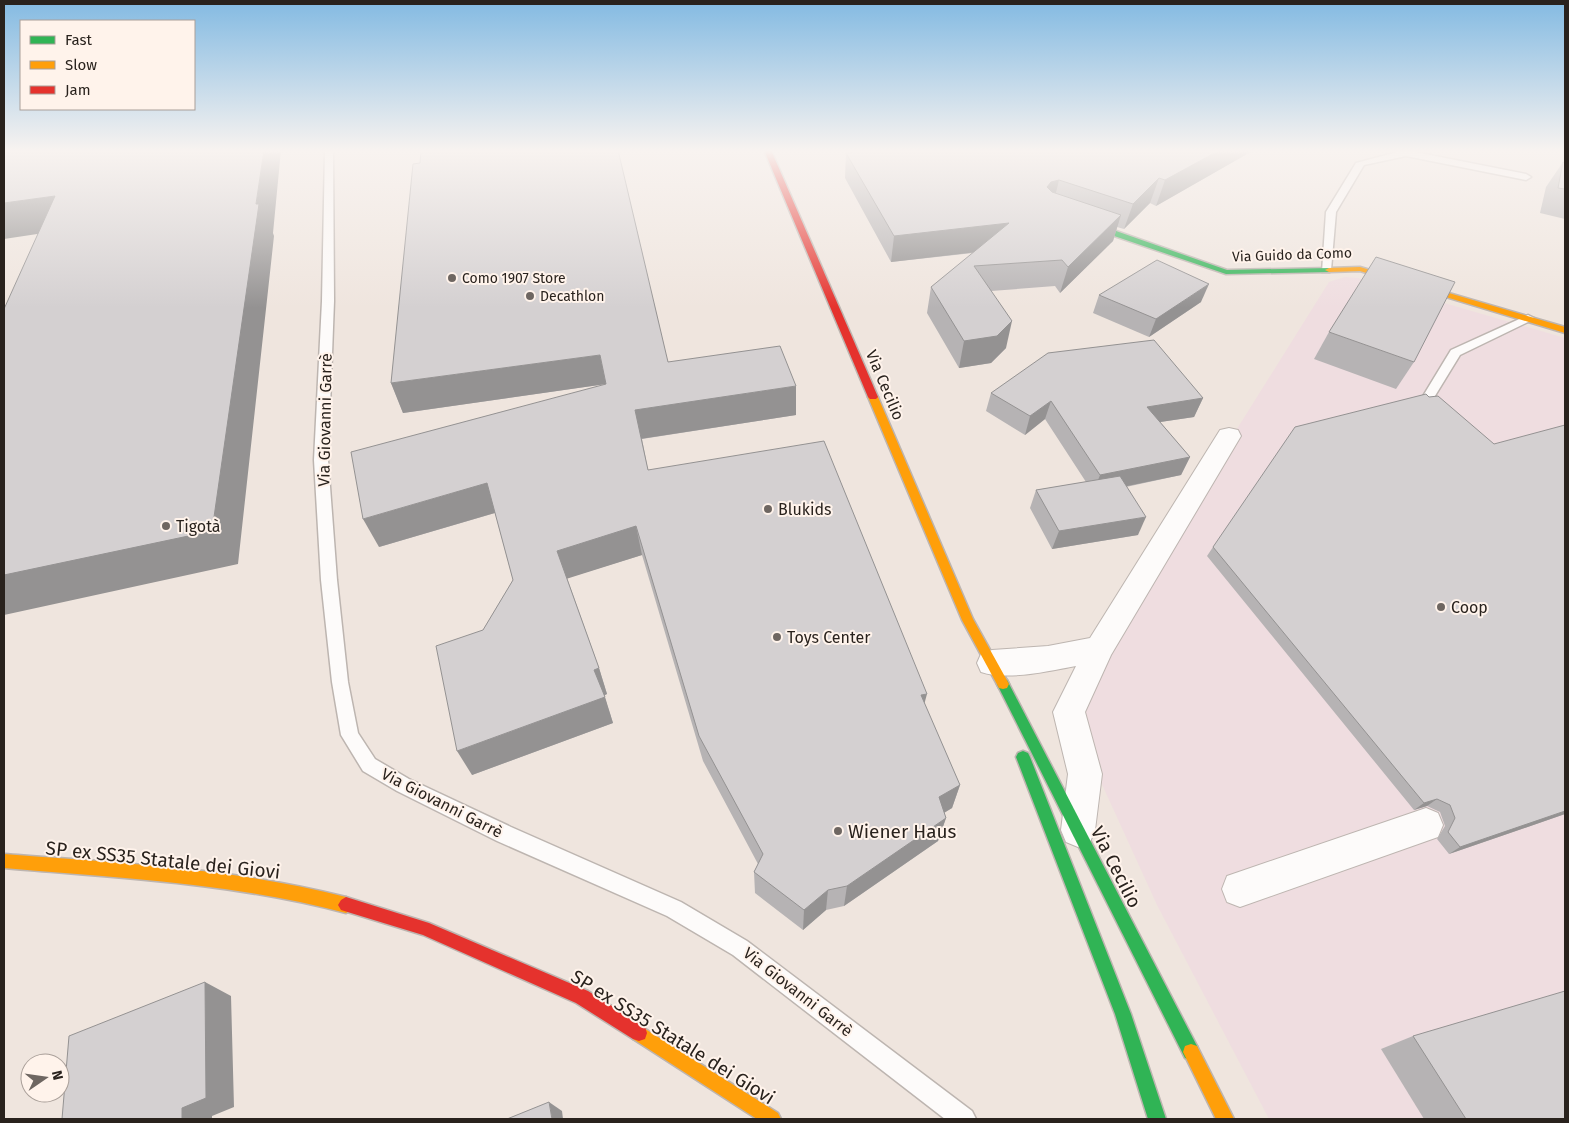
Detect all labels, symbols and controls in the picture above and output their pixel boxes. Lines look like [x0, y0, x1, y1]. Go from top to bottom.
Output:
legend [20, 20, 195, 110]
text: Fast [65, 31, 92, 49]
text: Slow [65, 56, 97, 74]
text: Jam [65, 81, 91, 99]
street label: Via Guido da Como [1232, 244, 1352, 266]
place label: Como 1907 Store [462, 270, 566, 287]
marker: Como 1907 Store [446, 272, 458, 284]
place label: Decathlon [540, 288, 604, 305]
marker: Decathlon [524, 290, 536, 302]
street label: Via Cecilio [862, 347, 908, 423]
street label: Via Giovanni Garrè [314, 353, 336, 487]
place label: Blukids [778, 500, 831, 519]
marker: Blukids [762, 503, 774, 515]
place label: Tigotà [176, 517, 221, 536]
marker: Tigotà [160, 520, 172, 532]
place label: Coop [1451, 598, 1488, 617]
marker: Coop [1435, 601, 1447, 613]
place label: Toys Center [787, 628, 871, 647]
marker: Toys Center [771, 631, 783, 643]
street label: Via Giovanni Garrè [378, 764, 506, 842]
place label: Wiener Haus [848, 820, 957, 843]
street label: Via Cecilio [1086, 822, 1146, 912]
marker: Wiener Haus [832, 825, 844, 837]
street label: SP ex SS35 Statale dei Giovi [45, 836, 281, 884]
street label: Via Giovanni Garrè [740, 943, 856, 1041]
street label: SP ex SS35 Statale dei Giovi [567, 965, 779, 1109]
north arrow [20, 1053, 70, 1103]
text: N [48, 1069, 67, 1082]

